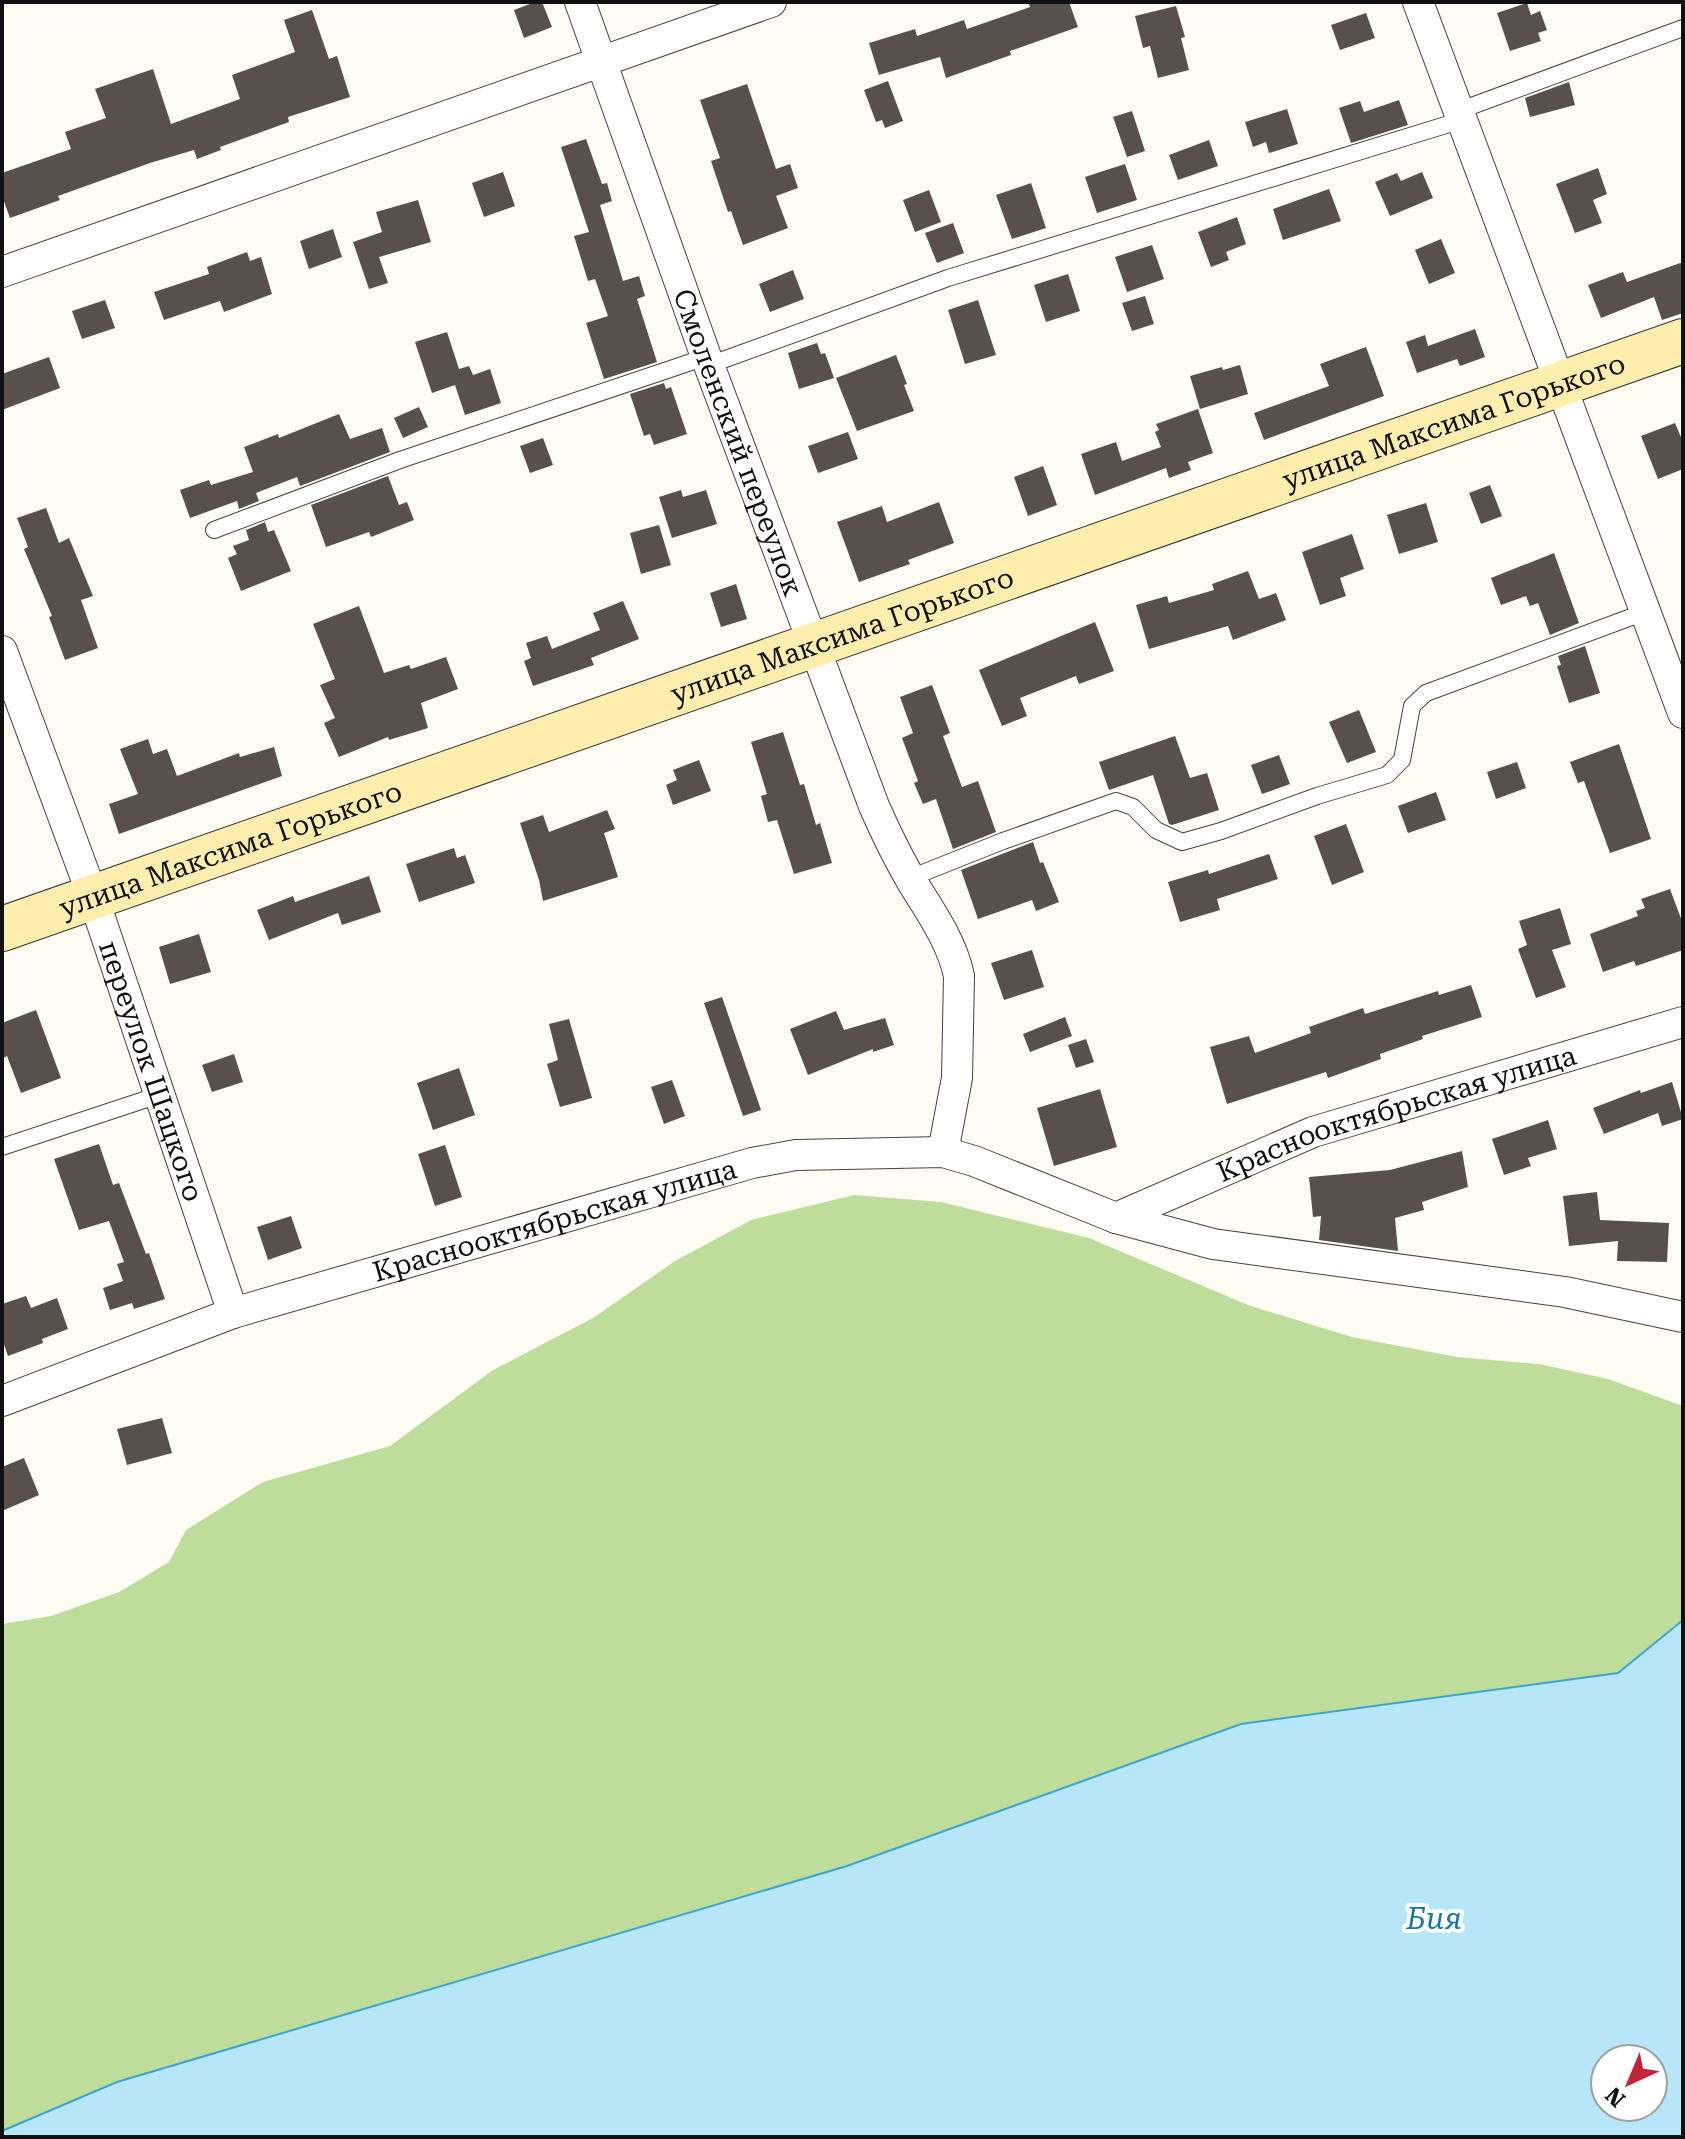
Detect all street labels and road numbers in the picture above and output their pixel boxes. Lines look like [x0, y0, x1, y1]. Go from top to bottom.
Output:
street label: Смоленский переулок [666, 285, 810, 601]
street label: улица Максима Горького [1278, 347, 1630, 497]
street label: улица Максима Горького [667, 560, 1018, 711]
street label: улица Максима Горького [55, 774, 406, 925]
street label: переулок Шацкого [92, 937, 210, 1206]
street label: Краснооктябрьская улица [1212, 1039, 1580, 1189]
street label: Краснооктябрьская улица [369, 1152, 740, 1289]

